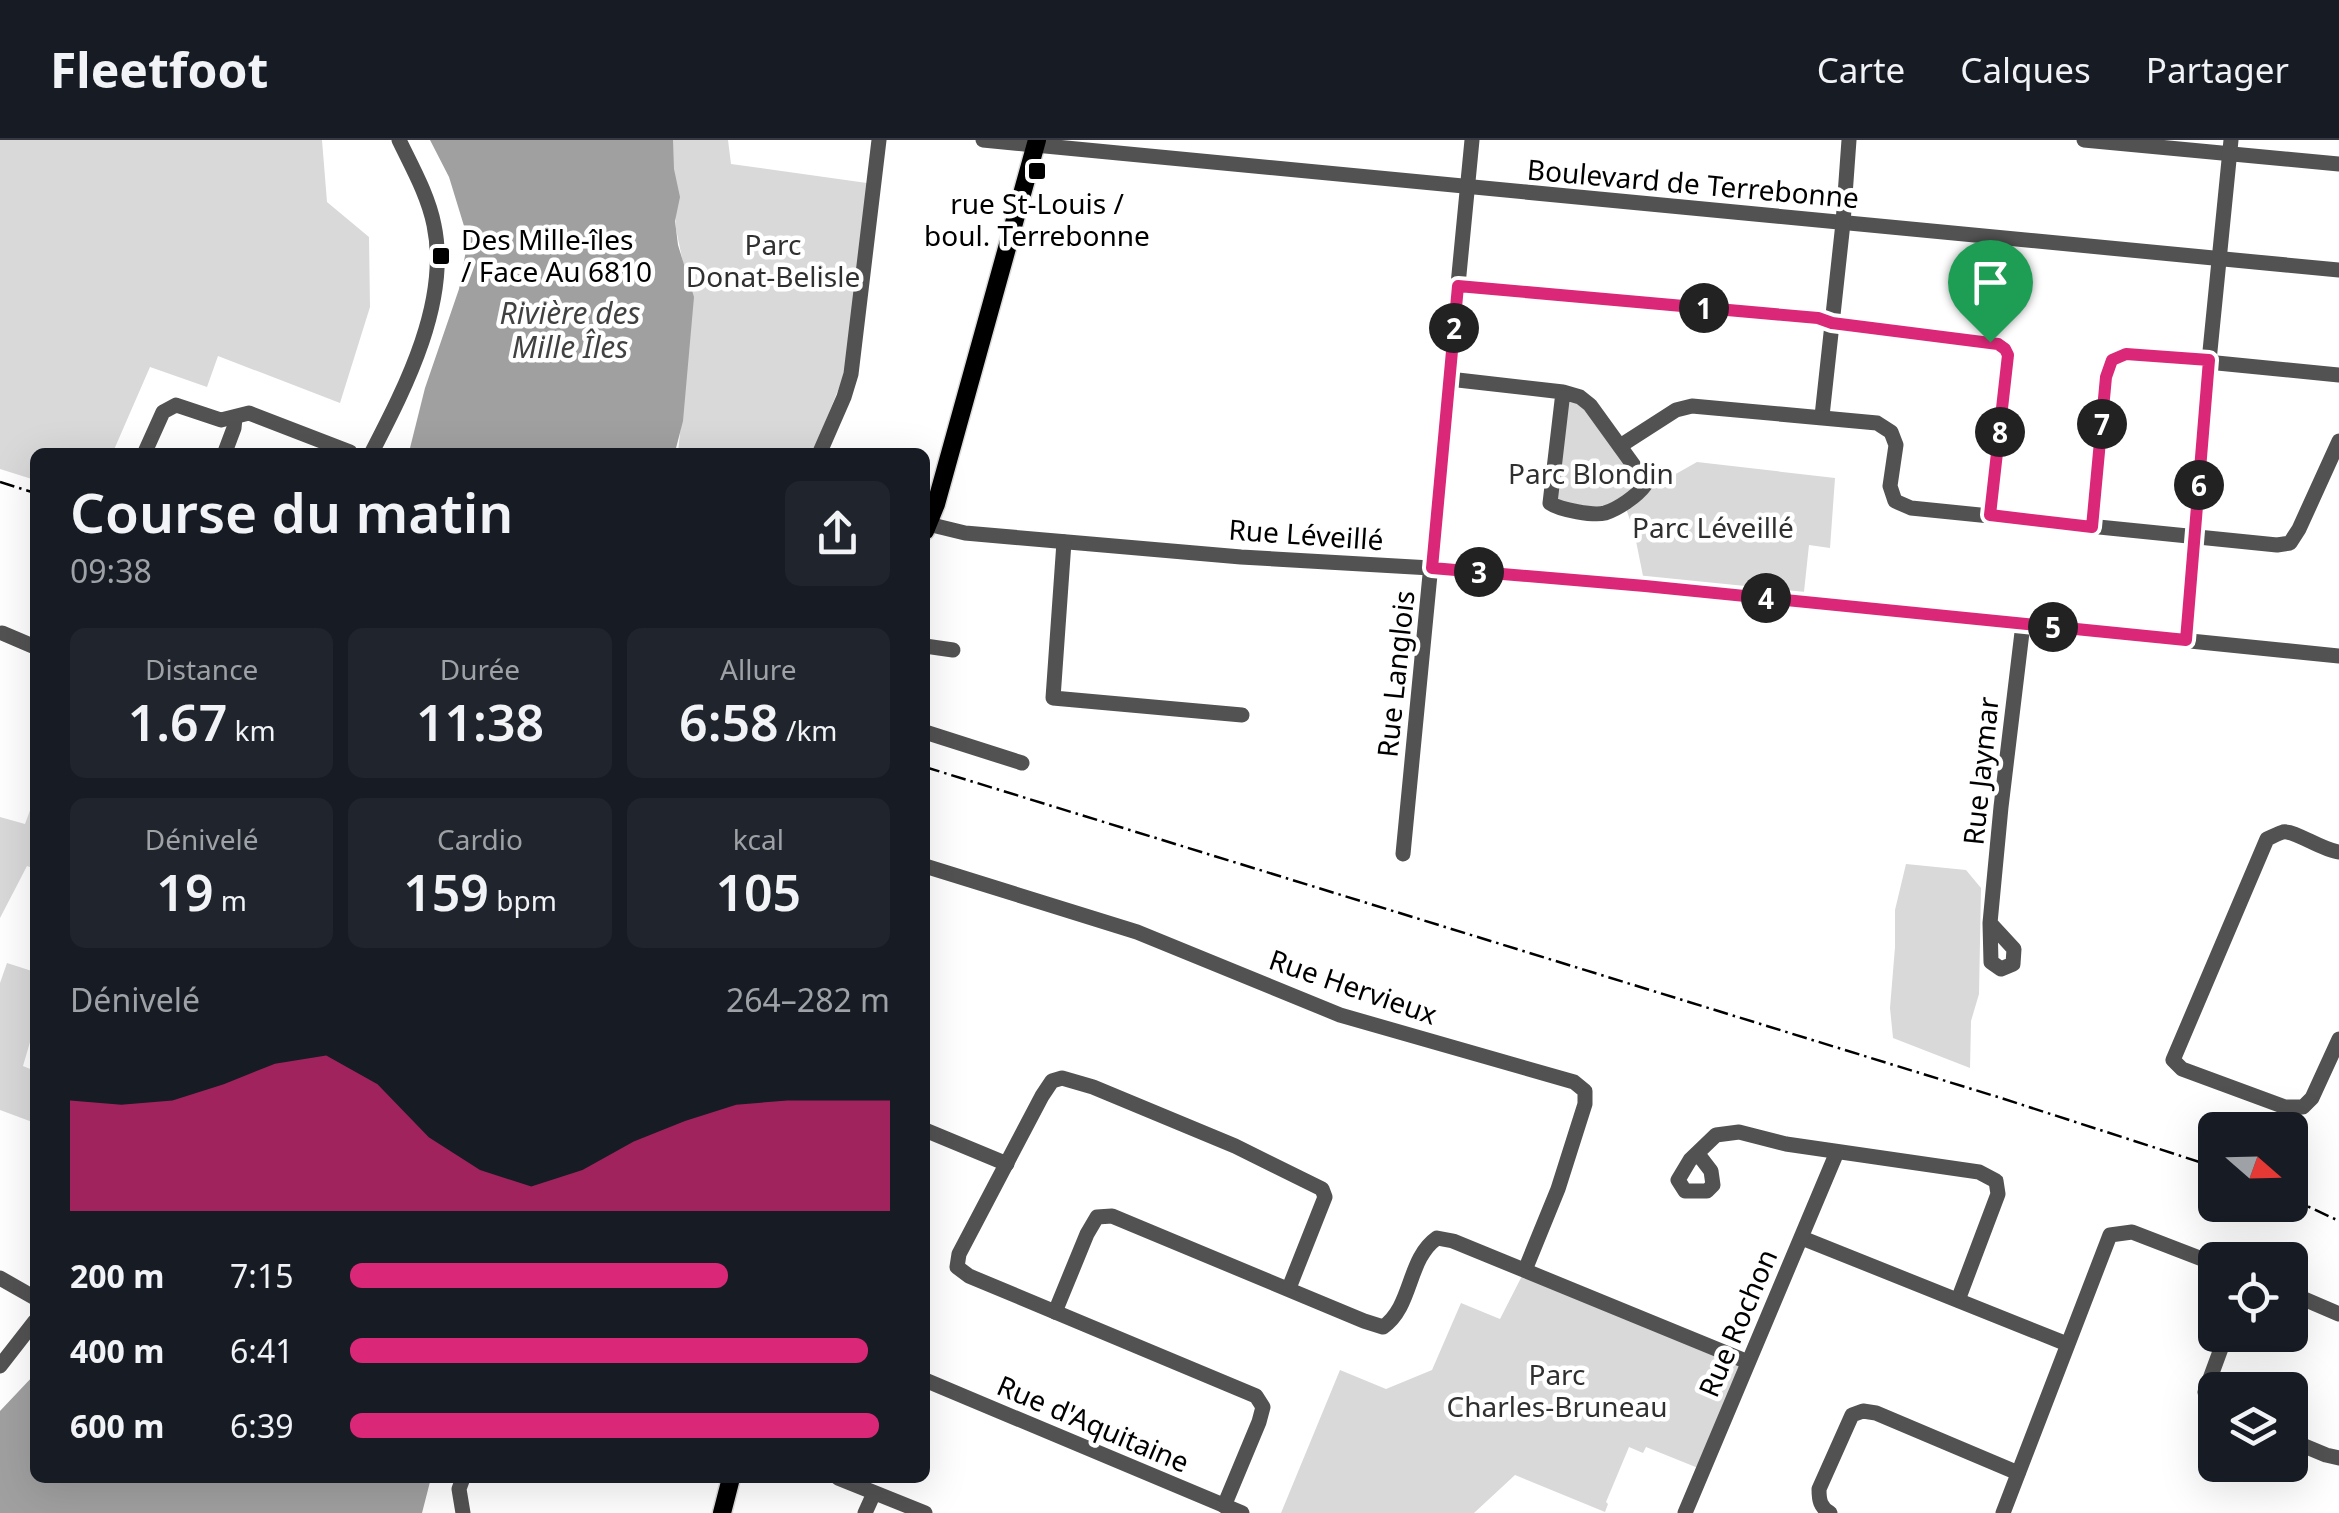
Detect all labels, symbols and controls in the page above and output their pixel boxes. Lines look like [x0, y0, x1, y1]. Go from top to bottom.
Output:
text: Fleetfoot [50, 37, 268, 102]
text: Carte [1817, 46, 1905, 93]
text: Calques [1960, 46, 2091, 93]
text: Partager [2146, 46, 2289, 93]
street label: Boulevard de Terrebonne [1526, 150, 1861, 216]
marker: rue St-Louis / boul. Terrebonne [1026, 160, 1048, 182]
place label: rue St-Louis / boul. Terrebonne [924, 184, 1150, 254]
place label: Des Mille-îles / Face Au 6810 [461, 220, 652, 290]
park label: Parc Donat-Belisle [686, 225, 860, 295]
pin [1948, 240, 2033, 343]
marker: Des Mille-îles / Face Au 6810 [430, 245, 452, 267]
icon: arrive [1963, 255, 2018, 310]
pin: 1 [1679, 283, 1729, 333]
text: 1 [1696, 289, 1712, 327]
water label: Rivière des Mille Îles [499, 292, 641, 367]
pin: 2 [1429, 303, 1479, 353]
text: 2 [1446, 309, 1462, 347]
pin: 7 [2077, 399, 2127, 449]
text: 7 [2094, 405, 2110, 443]
pin: 8 [1975, 407, 2025, 457]
text: 8 [1992, 413, 2008, 451]
park label: Parc Blondin [1508, 454, 1674, 492]
pin: 6 [2174, 460, 2224, 510]
text: 6 [2191, 466, 2207, 504]
text: Course du matin [70, 474, 513, 549]
button: share [785, 481, 890, 586]
park label: Parc Léveillé [1632, 508, 1794, 546]
street label: Rue Léveillé [1227, 510, 1385, 558]
pin: 3 [1454, 547, 1504, 597]
text: 09:38 [70, 549, 152, 592]
text: 3 [1471, 553, 1487, 591]
pin: 4 [1741, 573, 1791, 623]
text: 4 [1758, 579, 1774, 617]
street label: Rue Langlois [1367, 589, 1423, 759]
pin: 5 [2028, 602, 2078, 652]
text: 5 [2045, 608, 2061, 646]
text: Distance [145, 650, 258, 688]
text: Durée [440, 650, 520, 688]
text: Allure [720, 650, 797, 688]
text: 1.67 [128, 688, 227, 756]
text: 11:38 [416, 688, 544, 756]
text: 6:58 [679, 688, 779, 756]
street label: Rue Jaymar [1953, 694, 2007, 847]
text: km [227, 711, 276, 749]
text: /km [779, 711, 838, 749]
text: Dénivelé [145, 820, 259, 858]
text: Cardio [437, 820, 523, 858]
text: kcal [733, 820, 784, 858]
text: 19 [156, 858, 214, 926]
text: 159 [403, 858, 489, 926]
text: 105 [715, 858, 801, 926]
text: m [214, 881, 247, 919]
text: bpm [489, 881, 557, 919]
street label: Rue Hervieux [1264, 940, 1443, 1033]
text: Dénivelé [70, 978, 200, 1021]
text: 264–282 m [726, 978, 890, 1021]
north arrow [2198, 1112, 2308, 1222]
map controls [2198, 1112, 2308, 1482]
button: locate [2198, 1242, 2308, 1352]
street label: Rue Rochon [1689, 1243, 1785, 1402]
text: 200 m [70, 1254, 164, 1297]
text: 7:15 [230, 1254, 294, 1297]
text: 400 m [70, 1329, 164, 1372]
text: 6:41 [230, 1329, 294, 1372]
park label: Parc Charles-Bruneau [1447, 1355, 1667, 1425]
street label: Rue d'Aquitaine [992, 1366, 1195, 1481]
button: layers [2198, 1372, 2308, 1482]
text: 600 m [70, 1404, 164, 1447]
text: 6:39 [230, 1404, 294, 1447]

